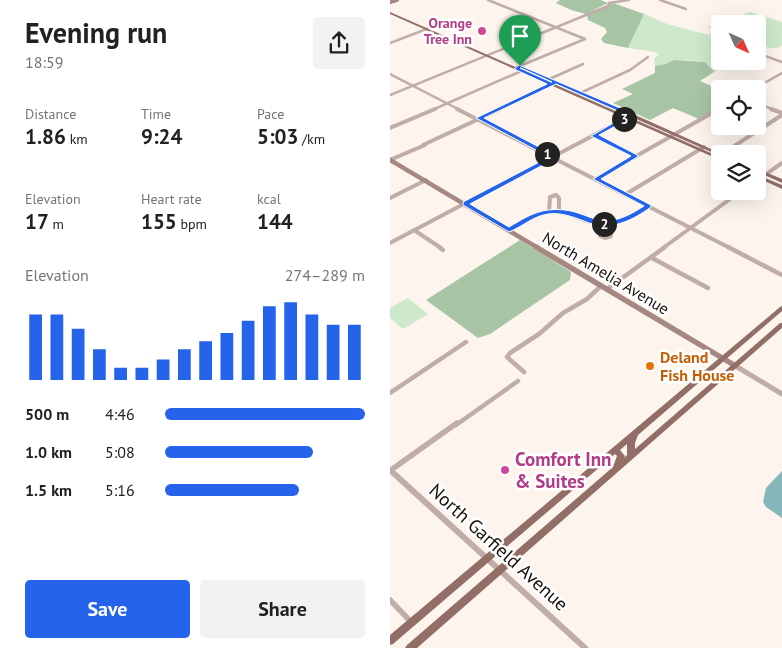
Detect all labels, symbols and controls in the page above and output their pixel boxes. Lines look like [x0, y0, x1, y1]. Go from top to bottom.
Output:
text: Evening run [25, 14, 167, 51]
place label: Orange Tree Inn [424, 14, 472, 48]
pin [499, 15, 541, 66]
north arrow [711, 15, 766, 70]
map controls [711, 15, 766, 200]
button: share [313, 17, 365, 69]
icon: arrive [506, 22, 534, 50]
marker: Orange Tree Inn [476, 25, 488, 37]
text: 18:59 [25, 52, 63, 72]
button: locate [711, 80, 766, 135]
text: Distance [25, 105, 76, 123]
text: Time [141, 105, 171, 123]
text: Pace [257, 105, 284, 123]
pin: 3 [612, 106, 636, 132]
text: 3 [621, 110, 628, 128]
text: 1.86 [25, 123, 66, 150]
text: 9:24 [141, 123, 182, 150]
text: 5:03 [257, 123, 298, 150]
text: km [66, 130, 88, 148]
text: /km [298, 130, 325, 148]
pin: 1 [534, 142, 560, 166]
text: 1 [544, 145, 551, 163]
button: layers [711, 145, 766, 200]
text: Elevation [25, 190, 81, 208]
text: Heart rate [141, 190, 202, 208]
text: kcal [257, 190, 281, 208]
text: 17 [25, 208, 49, 235]
text: 155 [141, 208, 177, 235]
text: 144 [257, 208, 293, 235]
pin: 2 [592, 212, 616, 236]
text: m [49, 215, 64, 233]
text: bpm [177, 215, 207, 233]
text: 2 [601, 215, 608, 233]
street label: North Amelia Avenue [539, 227, 673, 319]
text: Elevation [25, 265, 89, 285]
text: 274–289 m [285, 265, 365, 285]
place label: Deland Fish House [660, 347, 734, 385]
marker: Deland Fish House [644, 360, 656, 372]
text: 500 m [25, 404, 69, 424]
text: 4:46 [105, 404, 135, 424]
text: 1.0 km [25, 442, 72, 462]
text: 5:08 [105, 442, 135, 462]
place label: Comfort Inn & Suites [515, 447, 611, 493]
marker: Comfort Inn & Suites [499, 464, 511, 476]
street label: North Garfield Avenue [424, 478, 574, 616]
text: 1.5 km [25, 480, 72, 500]
text: 5:16 [105, 480, 135, 500]
button: Save [25, 580, 190, 638]
button: Share [200, 580, 365, 638]

